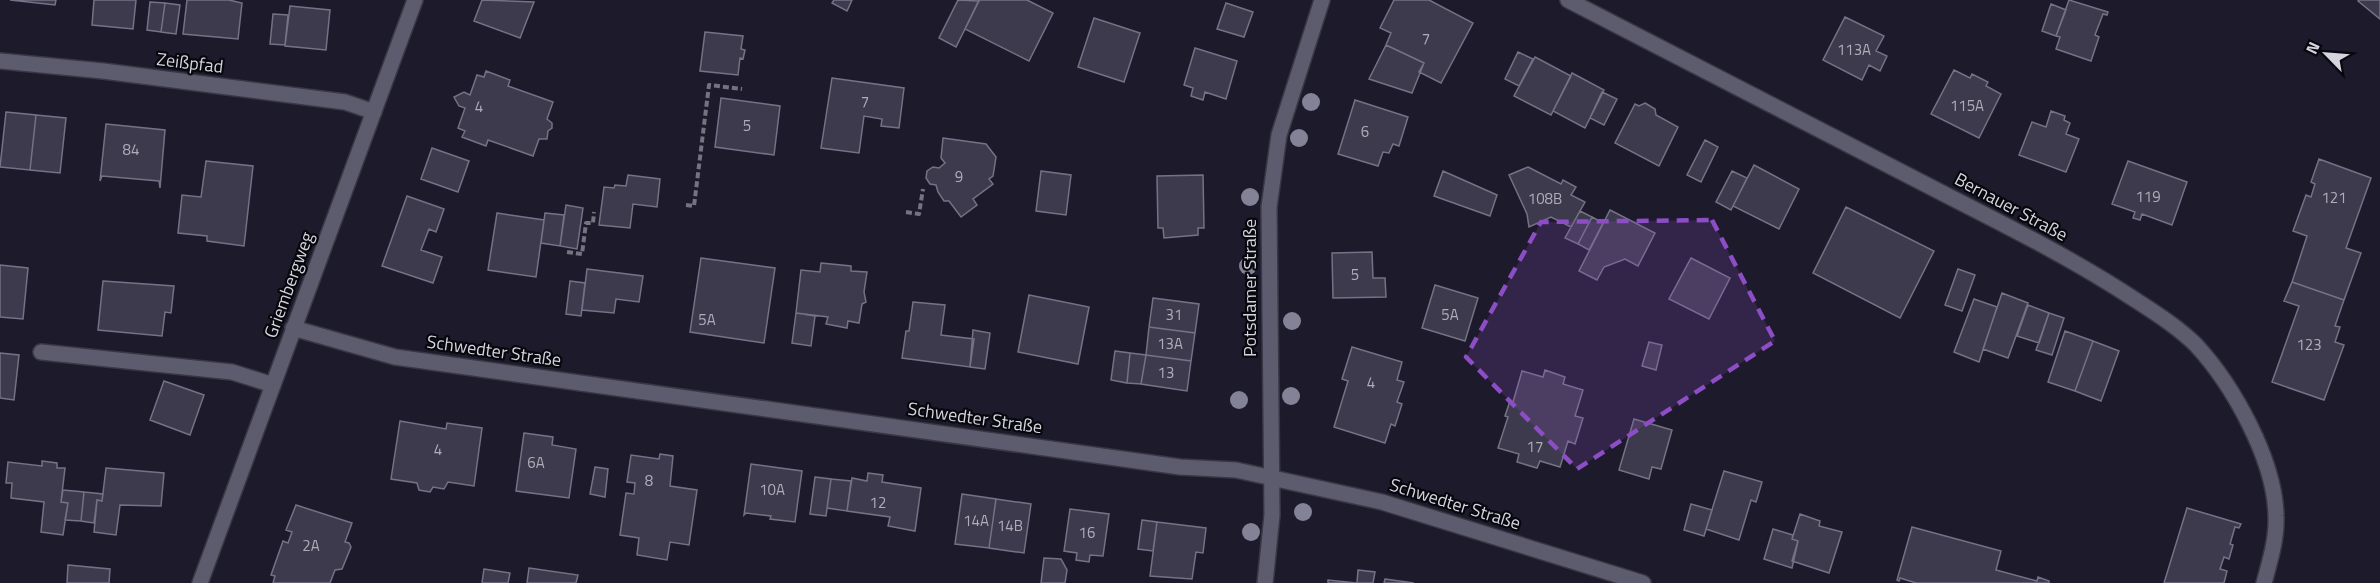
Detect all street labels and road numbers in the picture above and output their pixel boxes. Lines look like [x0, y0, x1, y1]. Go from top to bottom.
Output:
street label: Zeißpfad [155, 45, 225, 80]
street label: Bernauer Straße [1950, 165, 2073, 248]
street label: Potsdamer Straße [1236, 219, 1263, 357]
street label: Griembergweg [257, 228, 320, 342]
street label: Schwedter Straße [425, 328, 563, 373]
street label: Schwedter Straße [906, 395, 1044, 440]
street label: Schwedter Straße [1386, 471, 1524, 536]

